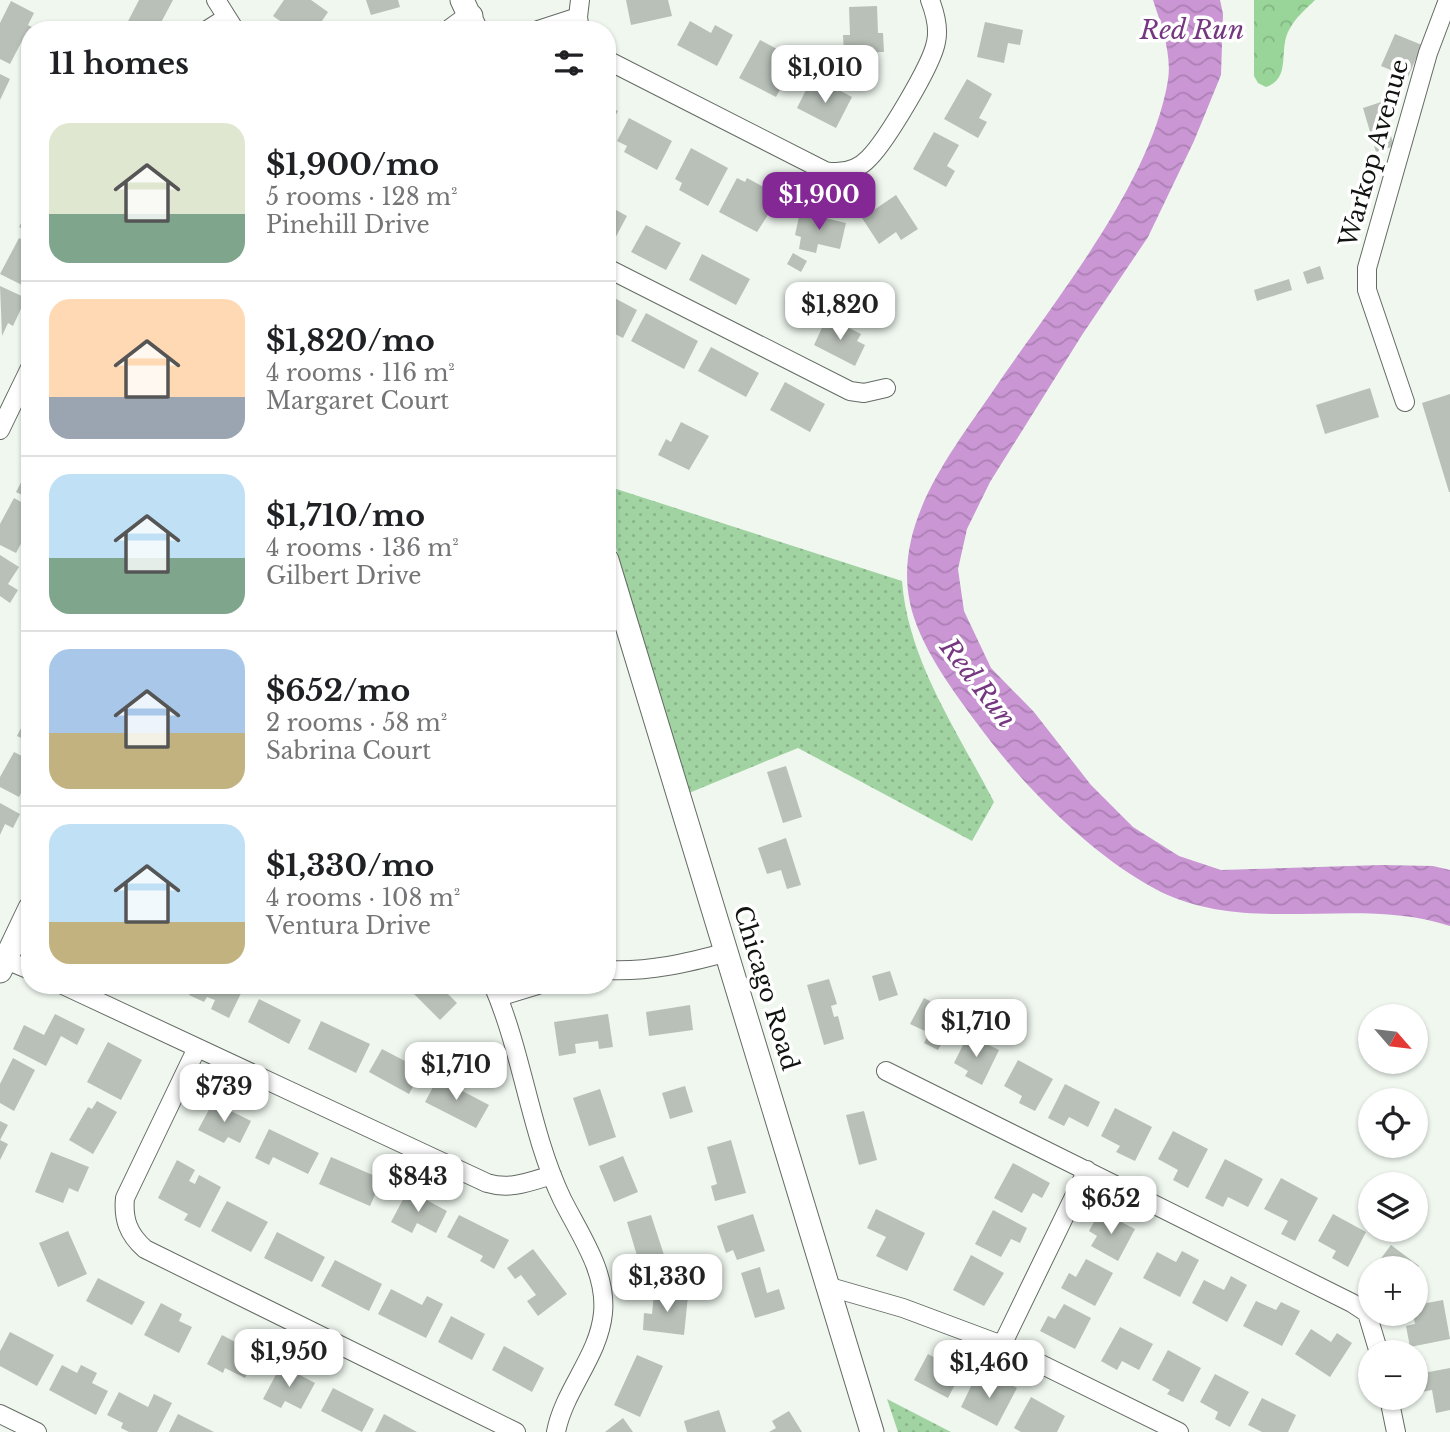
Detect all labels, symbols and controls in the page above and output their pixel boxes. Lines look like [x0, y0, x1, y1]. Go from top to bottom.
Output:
water label: Red Run [1139, 14, 1244, 46]
icon: filters [550, 44, 588, 82]
text: 11 homes [49, 45, 189, 82]
pin: $1,010 [768, 46, 882, 105]
text: $1,010 [787, 54, 863, 82]
street label: Warkop Avenue [1333, 56, 1414, 251]
text: $1,900/mo [266, 146, 439, 183]
icon: home [105, 151, 189, 235]
pin: $1,900 [762, 173, 876, 232]
text: $1,900 [778, 181, 860, 209]
text: 5 rooms · 128 m² [266, 183, 458, 211]
text: Pinehill Drive [266, 211, 430, 239]
pin: $1,820 [783, 282, 897, 342]
text: $1,820 [801, 291, 879, 319]
text: $1,820/mo [266, 322, 435, 359]
icon: home [105, 327, 189, 411]
text: 4 rooms · 116 m² [266, 359, 455, 387]
text: Margaret Court [266, 387, 449, 415]
text: $1,710/mo [266, 497, 425, 534]
icon: home [105, 502, 189, 586]
text: 4 rooms · 136 m² [266, 534, 459, 562]
text: Gilbert Drive [266, 562, 422, 590]
water label: Red Run [933, 631, 1023, 734]
text: $652/mo [266, 672, 410, 709]
icon: home [105, 677, 189, 761]
text: 2 rooms · 58 m² [266, 709, 447, 737]
text: Sabrina Court [266, 737, 431, 765]
text: $1,330/mo [266, 847, 434, 884]
icon: home [105, 852, 189, 936]
text: 4 rooms · 108 m² [266, 884, 460, 912]
street label: Chicago Road [728, 902, 805, 1074]
text: Ventura Drive [266, 912, 431, 940]
pin: $1,710 [919, 1000, 1033, 1059]
north arrow [1358, 1004, 1428, 1074]
map controls [1358, 1004, 1428, 1410]
text: $1,710 [941, 1008, 1011, 1036]
pin: $1,710 [399, 1042, 513, 1102]
text: $1,710 [421, 1051, 491, 1079]
pin: $739 [183, 1064, 265, 1124]
text: $739 [196, 1073, 252, 1101]
button: locate [1358, 1088, 1428, 1158]
pin: $843 [377, 1154, 459, 1214]
text: $843 [388, 1163, 448, 1191]
button: layers [1358, 1172, 1428, 1242]
pin: $652 [1070, 1176, 1152, 1236]
text: $652 [1082, 1185, 1140, 1213]
pin: $1,330 [610, 1254, 724, 1314]
button: + [1358, 1256, 1428, 1326]
text: $1,330 [628, 1263, 706, 1291]
pin: $1,950 [232, 1330, 346, 1389]
text: $1,950 [250, 1338, 328, 1366]
pin: $1,460 [932, 1340, 1046, 1400]
button: − [1358, 1340, 1428, 1410]
text: $1,460 [949, 1349, 1029, 1377]

